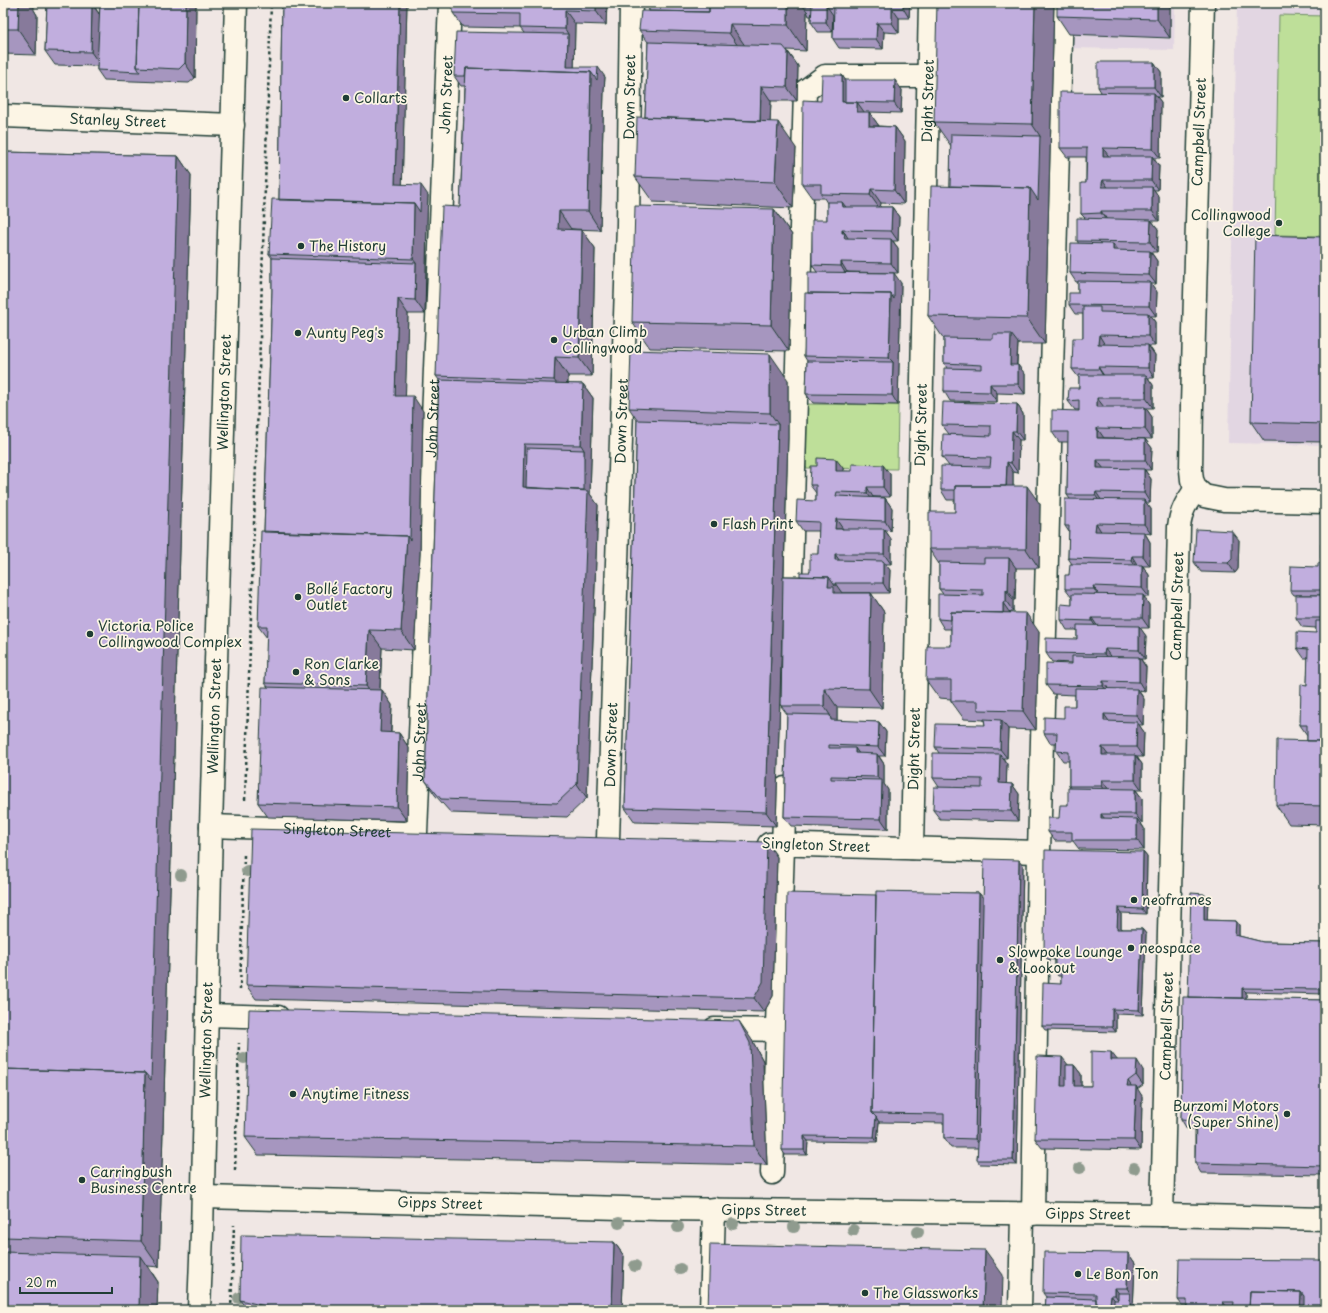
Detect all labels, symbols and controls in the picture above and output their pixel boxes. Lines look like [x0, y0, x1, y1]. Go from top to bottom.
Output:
street label: John Street [434, 54, 458, 134]
street label: Down Street [618, 54, 640, 140]
street label: Dight Street [916, 59, 939, 143]
street label: Campbell Street [1186, 77, 1211, 187]
place label: Collarts [354, 87, 408, 108]
marker: Collarts [341, 93, 351, 103]
street label: Stanley Street [69, 108, 167, 132]
place label: Collingwood College [1191, 204, 1271, 241]
marker: Collingwood College [1274, 218, 1284, 228]
place label: The History [309, 235, 386, 256]
marker: The History [296, 241, 306, 251]
place label: Urban Climb Collingwood [562, 321, 647, 358]
place label: Aunty Peg's [306, 322, 384, 343]
marker: Aunty Peg's [293, 328, 303, 338]
street label: Wellington Street [211, 334, 236, 451]
marker: Urban Climb Collingwood [549, 335, 559, 345]
street label: John Street [420, 378, 445, 458]
street label: Down Street [609, 378, 633, 464]
street label: Dight Street [909, 383, 932, 467]
place label: Flash Print [722, 513, 794, 534]
marker: Flash Print [709, 519, 719, 529]
street label: Campbell Street [1165, 551, 1188, 661]
place label: Bollé Factory Outlet [306, 578, 393, 615]
marker: Bollé Factory Outlet [293, 592, 303, 602]
place label: Victoria Police Collingwood Complex [98, 615, 242, 652]
marker: Victoria Police Collingwood Complex [85, 629, 95, 639]
place label: Ron Clarke & Sons [304, 653, 379, 690]
street label: Wellington Street [202, 657, 226, 775]
marker: Ron Clarke & Sons [291, 667, 301, 677]
street label: John Street [407, 702, 431, 782]
street label: Down Street [599, 702, 622, 788]
street label: Dight Street [902, 707, 925, 791]
street label: Singleton Street [282, 818, 392, 843]
street label: Singleton Street [761, 832, 871, 857]
place label: neoframes [1142, 889, 1211, 910]
marker: neoframes [1129, 895, 1139, 905]
place label: neospace [1139, 937, 1201, 958]
place label: Slowpoke Lounge & Lookout [1008, 941, 1123, 978]
marker: neospace [1126, 943, 1136, 953]
marker: Slowpoke Lounge & Lookout [995, 955, 1005, 965]
street label: Campbell Street [1154, 971, 1178, 1081]
street label: Wellington Street [194, 981, 218, 1098]
place label: Anytime Fitness [301, 1083, 410, 1104]
marker: Anytime Fitness [288, 1089, 298, 1099]
place label: Burzomi Motors (Super Shine) [1173, 1095, 1279, 1132]
marker: Burzomi Motors (Super Shine) [1282, 1109, 1292, 1119]
place label: Carringbush Business Centre [90, 1161, 197, 1198]
marker: Carringbush Business Centre [77, 1175, 87, 1185]
street label: Gipps Street [397, 1191, 483, 1214]
street label: Gipps Street [721, 1199, 807, 1221]
street label: Gipps Street [1045, 1203, 1131, 1225]
place label: Le Bon Ton [1086, 1263, 1159, 1284]
scale bar [20, 1269, 112, 1295]
marker: Le Bon Ton [1073, 1269, 1083, 1279]
text: 20 m [26, 1273, 57, 1291]
place label: The Glassworks [873, 1282, 978, 1303]
marker: The Glassworks [860, 1288, 870, 1298]

